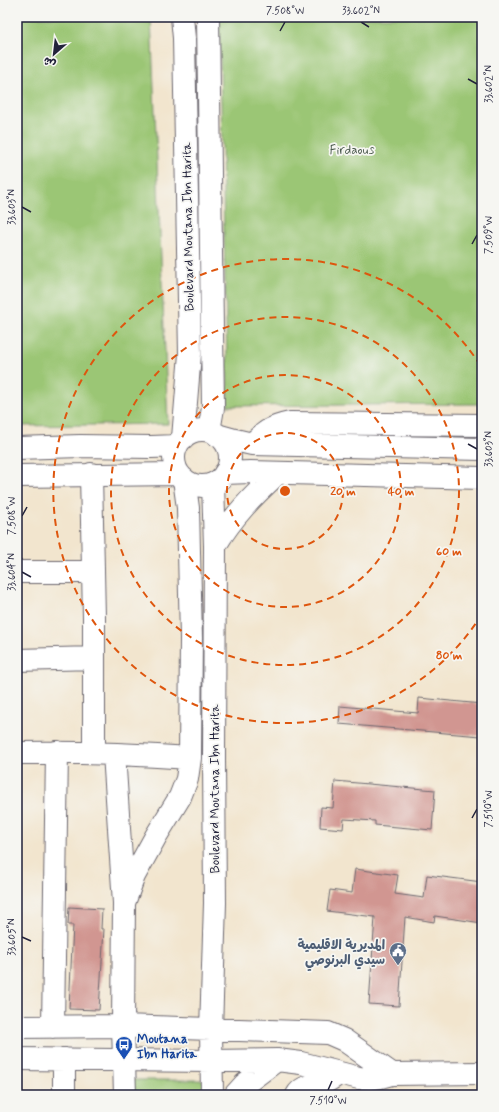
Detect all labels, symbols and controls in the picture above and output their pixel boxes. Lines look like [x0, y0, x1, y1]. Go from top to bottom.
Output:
text: 7.508°W [266, 4, 304, 18]
text: 33.602°N [342, 4, 380, 18]
north arrow [34, 34, 74, 74]
text: ش [41, 53, 58, 71]
text: 33.602°N [482, 65, 496, 103]
street label: Boulevard Moutana Ibn Harita [179, 142, 198, 312]
park label: Firdaous [330, 142, 375, 159]
text: 33.603°N [5, 189, 19, 225]
text: 7.509°W [482, 216, 496, 254]
text: 33.603°N [482, 431, 496, 467]
centre of rings [278, 484, 292, 498]
text: 20 m [330, 484, 356, 500]
text: 40 m [388, 484, 415, 500]
text: 7.508°W [5, 497, 19, 535]
text: 60 m [436, 544, 462, 560]
text: 33.604°N [5, 553, 19, 591]
text: 80 m [436, 648, 463, 664]
street label: Boulevard Moutana Ibn Harita [207, 704, 224, 873]
text: 7.510°W [482, 790, 496, 828]
text: 33.605°N [5, 918, 19, 956]
place label: المديرية الاقليمية سيدي البرنوصي [297, 937, 385, 972]
public building icon: المديرية الاقليمية سيدي البرنوصي [388, 941, 408, 966]
place label: Moutana Ibn Harita [137, 1031, 198, 1063]
bus stop icon: Moutana Ibn Harita [114, 1035, 134, 1060]
text: 7.510°W [309, 1094, 347, 1108]

